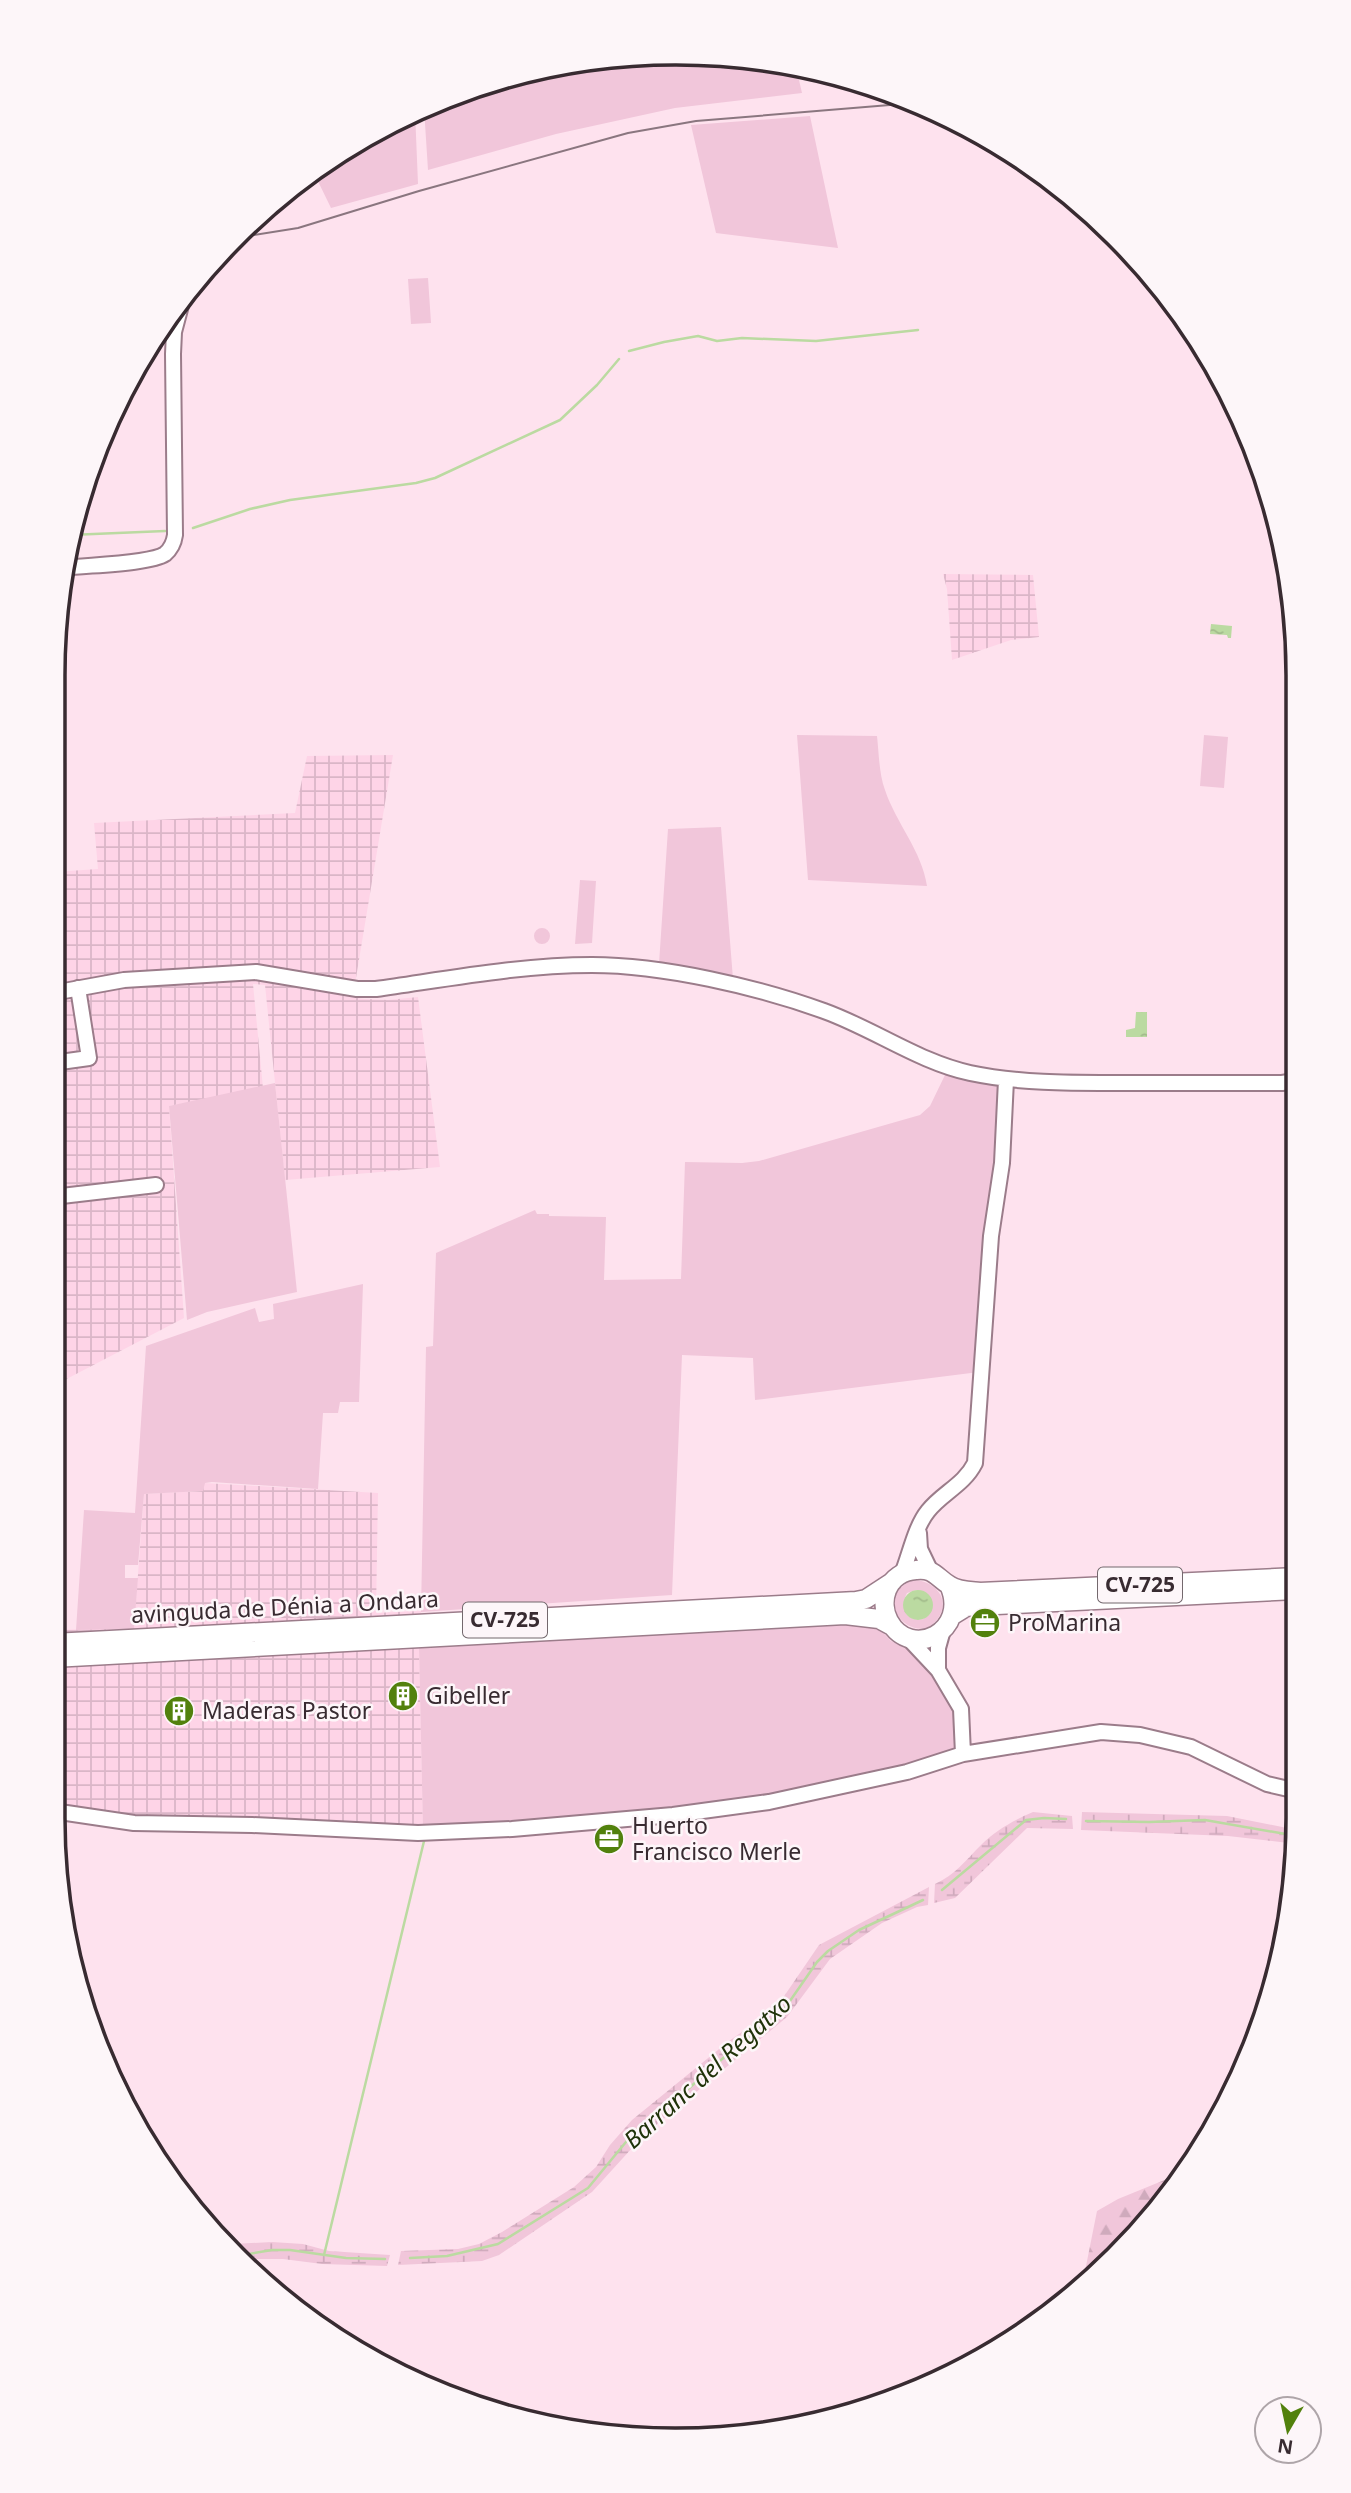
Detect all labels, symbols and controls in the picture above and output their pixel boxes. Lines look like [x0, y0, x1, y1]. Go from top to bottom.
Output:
road number: CV-725 [1098, 1568, 1182, 1602]
street label: avinguda de Dénia a Ondara [130, 1582, 440, 1630]
road number: CV-725 [463, 1602, 547, 1638]
office icon: ProMarina [968, 1606, 1002, 1640]
place label: ProMarina [1008, 1606, 1121, 1638]
building icon: Gibeller [386, 1679, 420, 1713]
place label: Gibeller [426, 1679, 511, 1711]
building icon: Maderas Pastor [162, 1694, 196, 1728]
place label: Maderas Pastor [202, 1694, 372, 1726]
place label: Huerto Francisco Merle [632, 1809, 801, 1867]
office icon: Huerto Francisco Merle [592, 1822, 626, 1856]
water label: Barranc del Regatxo [616, 1987, 798, 2155]
north arrow [1253, 2395, 1323, 2465]
text: N [1276, 2433, 1295, 2461]

